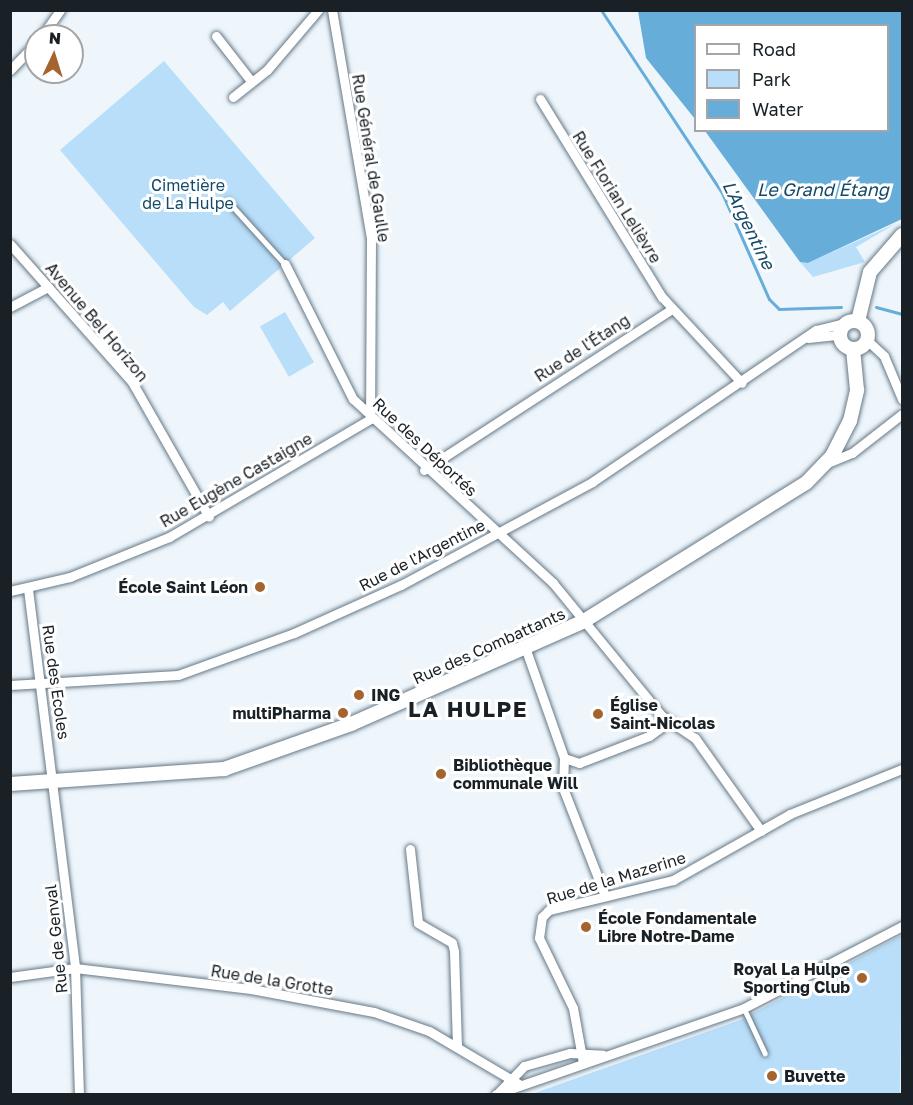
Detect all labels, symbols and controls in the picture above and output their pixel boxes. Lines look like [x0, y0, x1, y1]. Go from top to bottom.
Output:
north arrow [24, 24, 84, 84]
legend [694, 24, 889, 132]
text: N [48, 28, 62, 48]
text: Road [752, 38, 796, 60]
text: Park [752, 68, 791, 90]
street label: Rue Général de Gaulle [348, 73, 394, 243]
text: Water [752, 98, 803, 120]
street label: Rue Florian Lelièvre [569, 127, 665, 267]
park label: Cimetière de La Hulpe [142, 175, 234, 213]
water label: L'Argentine [718, 177, 780, 273]
water label: Le Grand Étang [757, 178, 889, 200]
street label: Avenue Bel Horizon [42, 259, 152, 385]
street label: Rue de l'Étang [531, 310, 633, 386]
street label: Rue des Déportés [369, 394, 481, 500]
street label: Rue Eugène Castaigne [157, 429, 315, 531]
street label: Rue de l'Argentine [356, 515, 488, 595]
place label: École Saint Léon [118, 577, 248, 597]
marker: École Saint Léon [253, 580, 267, 594]
street label: Rue des Combattants [410, 604, 568, 688]
street label: Rue des Ecoles [38, 623, 74, 741]
place label: ING [371, 685, 400, 705]
marker: ING [352, 688, 366, 702]
place label: Église Saint-Nicolas [610, 695, 715, 733]
district label: LA HULPE [408, 696, 528, 722]
place label: multiPharma [232, 703, 331, 723]
marker: multiPharma [336, 706, 350, 720]
marker: Église Saint-Nicolas [591, 707, 605, 721]
place label: Bibliothèque communale Will [453, 755, 578, 793]
marker: Bibliothèque communale Will [434, 767, 448, 781]
street label: Rue de la Mazerine [544, 848, 688, 908]
street label: Rue de Genval [41, 884, 71, 994]
place label: École Fondamentale Libre Notre-Dame [598, 908, 757, 946]
marker: École Fondamentale Libre Notre-Dame [579, 920, 593, 934]
place label: Royal La Hulpe Sporting Club [733, 959, 850, 997]
street label: Rue de la Grotte [209, 961, 335, 999]
marker: Royal La Hulpe Sporting Club [855, 971, 869, 985]
place label: Buvette [784, 1066, 846, 1086]
marker: Buvette [765, 1069, 779, 1083]

